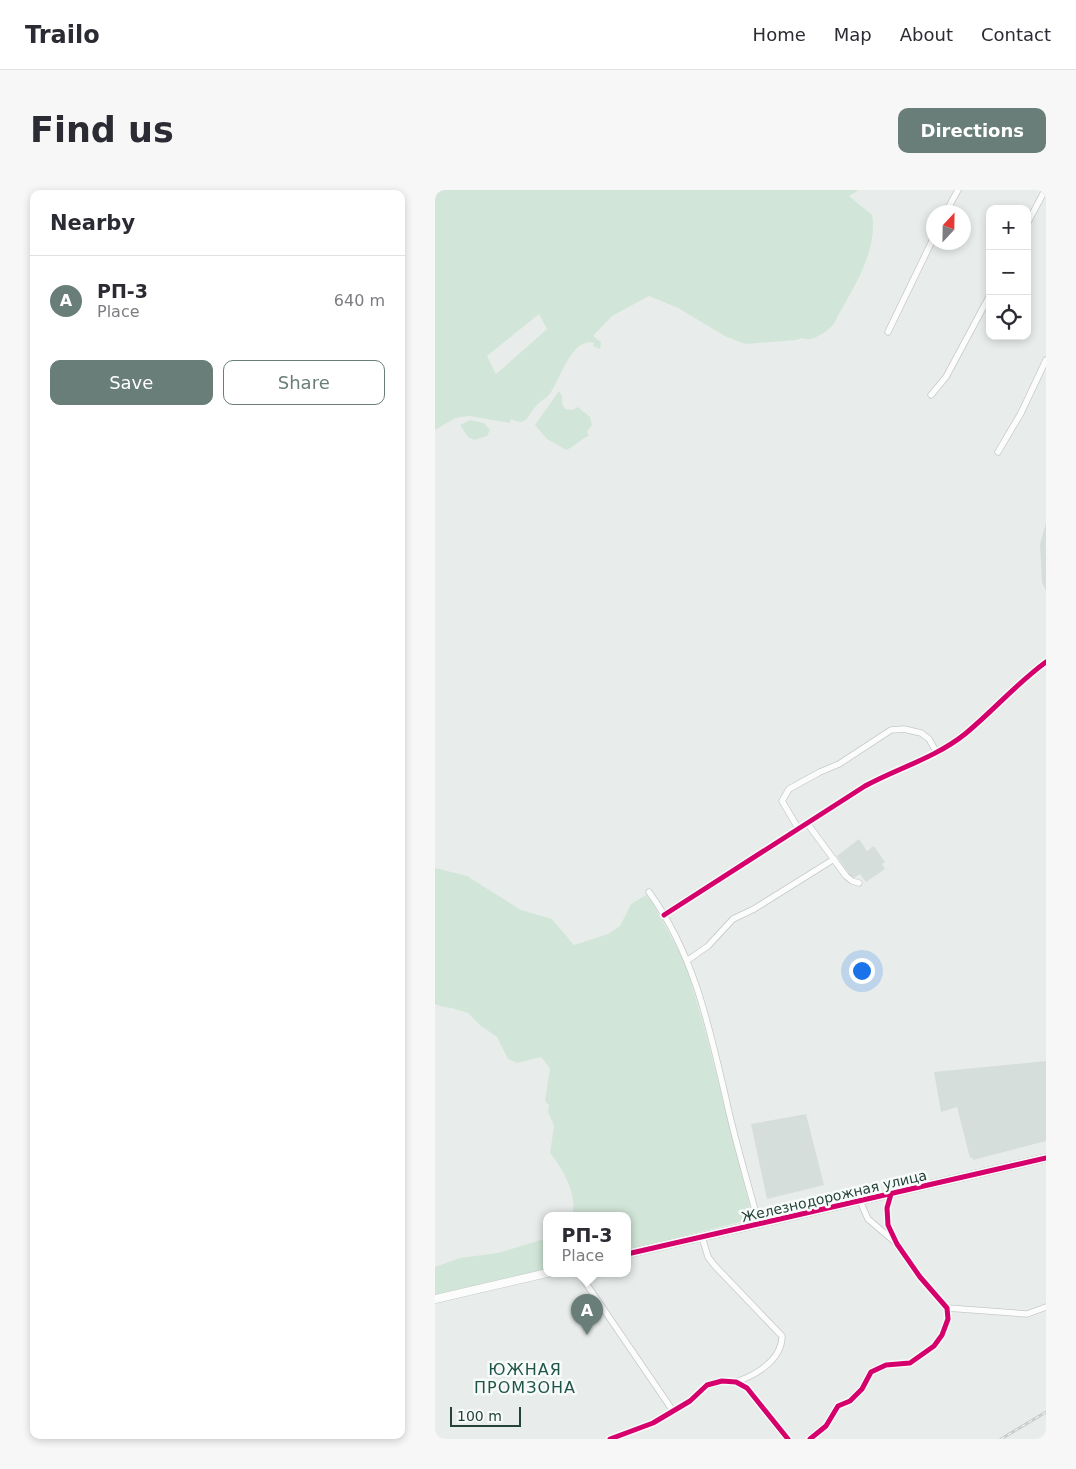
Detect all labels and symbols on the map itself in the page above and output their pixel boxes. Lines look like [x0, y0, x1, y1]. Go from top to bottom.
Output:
north arrow [926, 205, 971, 250]
your location [849, 958, 875, 984]
street label: Железнодорожная улица [740, 1167, 928, 1225]
pin: A [571, 1294, 603, 1335]
district label: ЮЖНАЯ ПРОМЗОНА [474, 1360, 576, 1397]
scale bar [450, 1404, 521, 1427]

